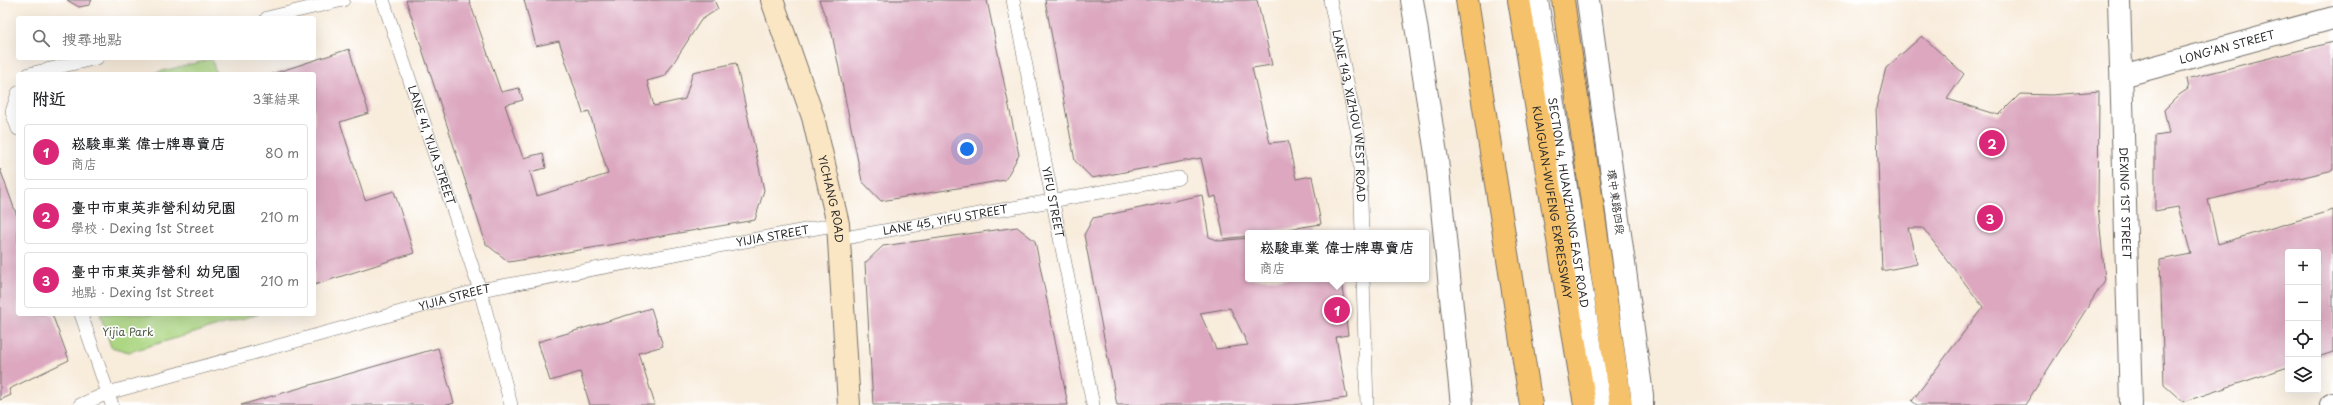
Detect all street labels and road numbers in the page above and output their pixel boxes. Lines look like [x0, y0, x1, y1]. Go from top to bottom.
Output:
street label: LONG’AN STREET [2177, 25, 2277, 68]
street label: LANE 143, XIZHOU WEST ROAD [1328, 28, 1370, 203]
street label: LANE 41, YIJIA STREET [404, 83, 460, 207]
street label: SECTION 4, HUANZHONG EAST ROAD [1544, 96, 1593, 309]
street label: KUAIGUAN-WUFENG EXPRESSWAY [1528, 104, 1577, 300]
street label: DEXING 1ST STREET [2115, 147, 2136, 260]
street label: YICHANG ROAD [814, 153, 848, 243]
street label: YIFU STREET [1038, 165, 1069, 239]
street label: 環中東路四段 [1603, 168, 1630, 236]
street label: LANE 45, YIFU STREET [881, 200, 1009, 239]
street label: YIJIA STREET [735, 220, 811, 251]
street label: YIJIA STREET [417, 279, 492, 315]

